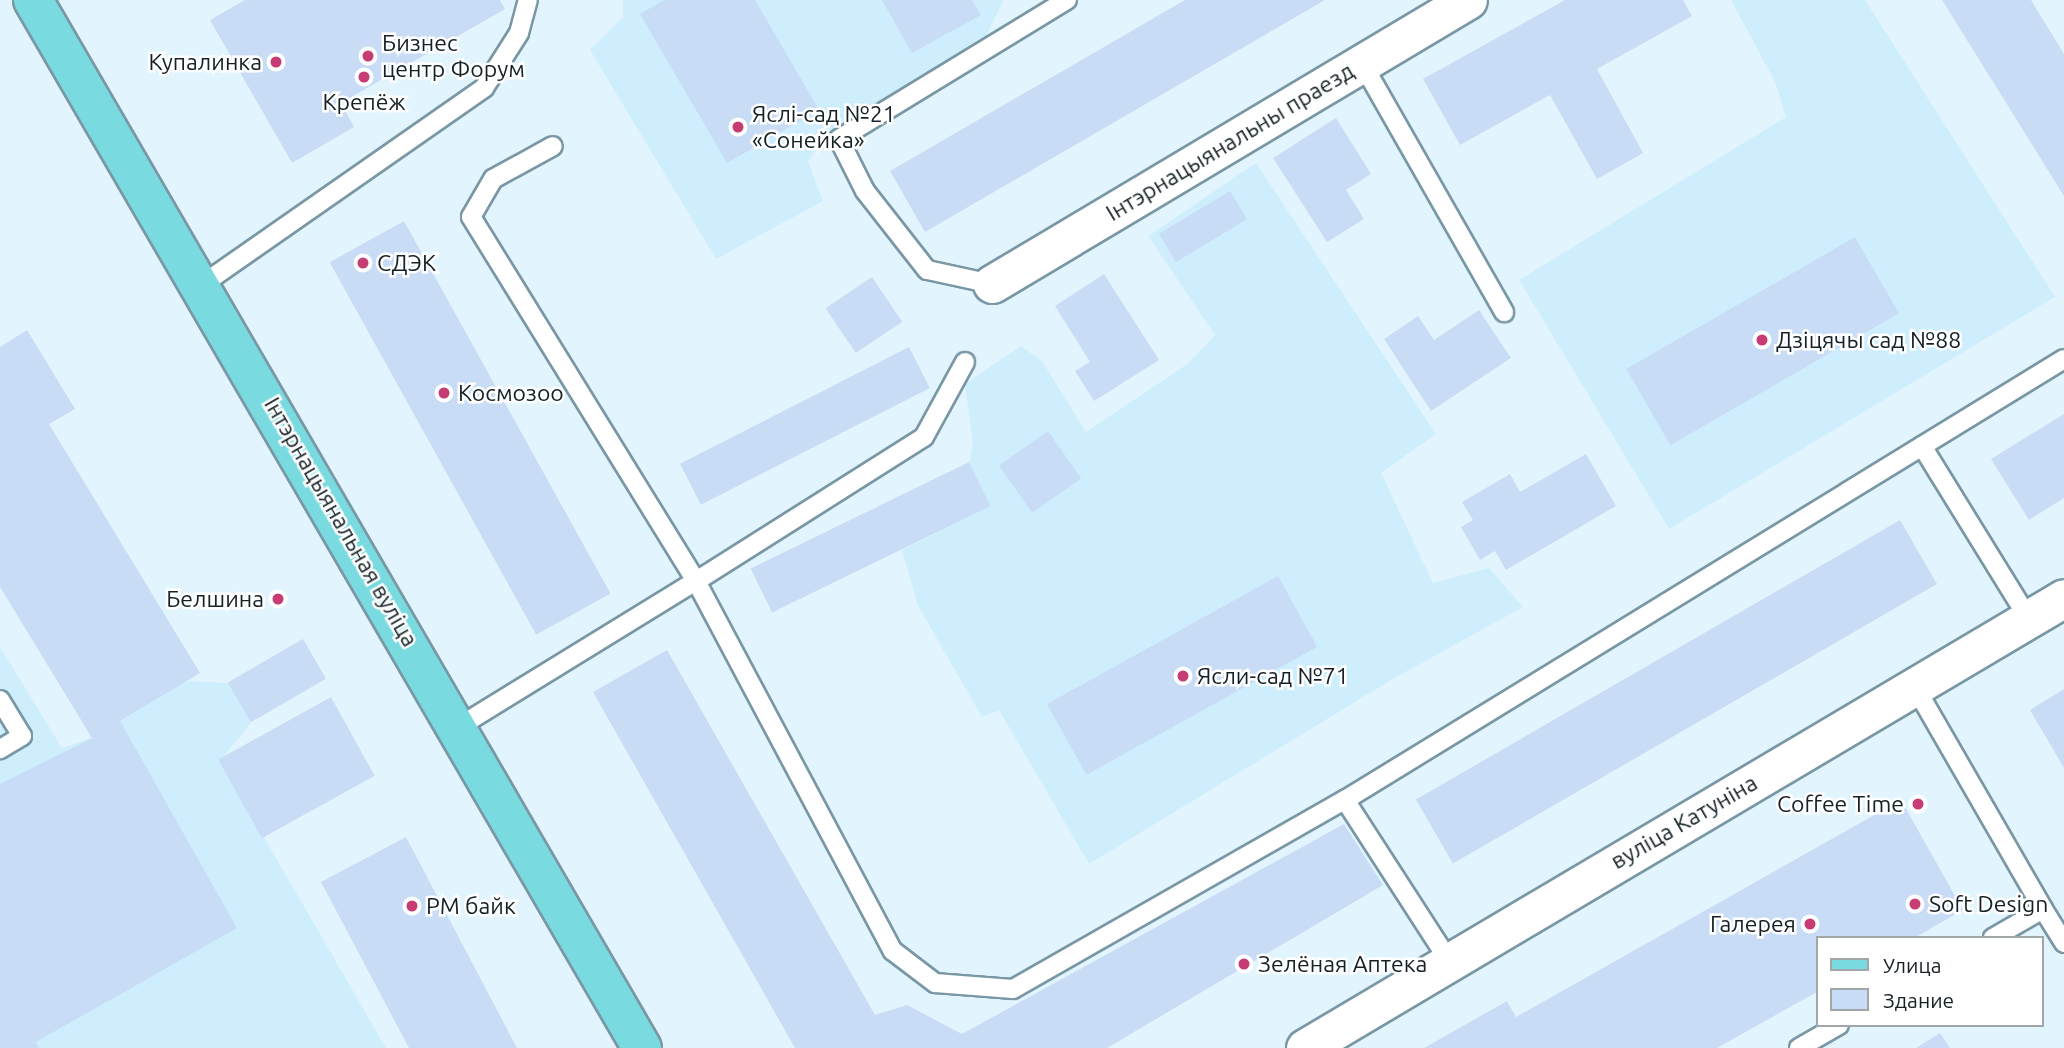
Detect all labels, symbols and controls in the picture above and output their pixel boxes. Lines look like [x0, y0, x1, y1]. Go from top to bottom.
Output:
place label: Бизнес центр Форум [382, 29, 525, 83]
place label: Купалинка [149, 48, 262, 76]
marker: Бизнес центр Форум [360, 48, 376, 64]
marker: Купалинка [268, 54, 284, 70]
street label: Інтэрнацыянальны праезд [1101, 57, 1359, 227]
marker: Крепёж [356, 69, 372, 85]
place label: Крепёж [322, 88, 406, 116]
place label: Яслі-сад №21 «Сонейка» [752, 100, 896, 154]
marker: Яслі-сад №21 «Сонейка» [730, 119, 746, 135]
place label: СДЭК [377, 249, 436, 277]
marker: СДЭК [355, 255, 371, 271]
place label: Дзіцячы сад №88 [1776, 326, 1961, 354]
marker: Дзіцячы сад №88 [1754, 332, 1770, 348]
place label: Космозоо [458, 379, 564, 407]
marker: Космозоо [436, 385, 452, 401]
street label: Інтэрнацыянальная вуліца [258, 392, 424, 652]
place label: Белшина [166, 585, 264, 613]
marker: Белшина [270, 591, 286, 607]
place label: Ясли-сад №71 [1197, 662, 1349, 690]
marker: Ясли-сад №71 [1175, 668, 1191, 684]
street label: вуліца Катуніна [1606, 769, 1762, 875]
place label: Coffee Time [1777, 790, 1904, 818]
marker: Coffee Time [1910, 796, 1926, 812]
place label: Soft Design [1929, 890, 2048, 918]
place label: РМ байк [426, 892, 516, 920]
marker: Soft Design [1907, 896, 1923, 912]
marker: РМ байк [404, 898, 420, 914]
place label: Галерея [1710, 910, 1796, 938]
marker: Галерея [1802, 916, 1818, 932]
legend [1815, 936, 2043, 1027]
place label: Зелёная Аптека [1258, 950, 1427, 978]
text: Улица [1883, 953, 1941, 977]
marker: Зелёная Аптека [1236, 956, 1252, 972]
text: Здание [1883, 988, 1954, 1012]

